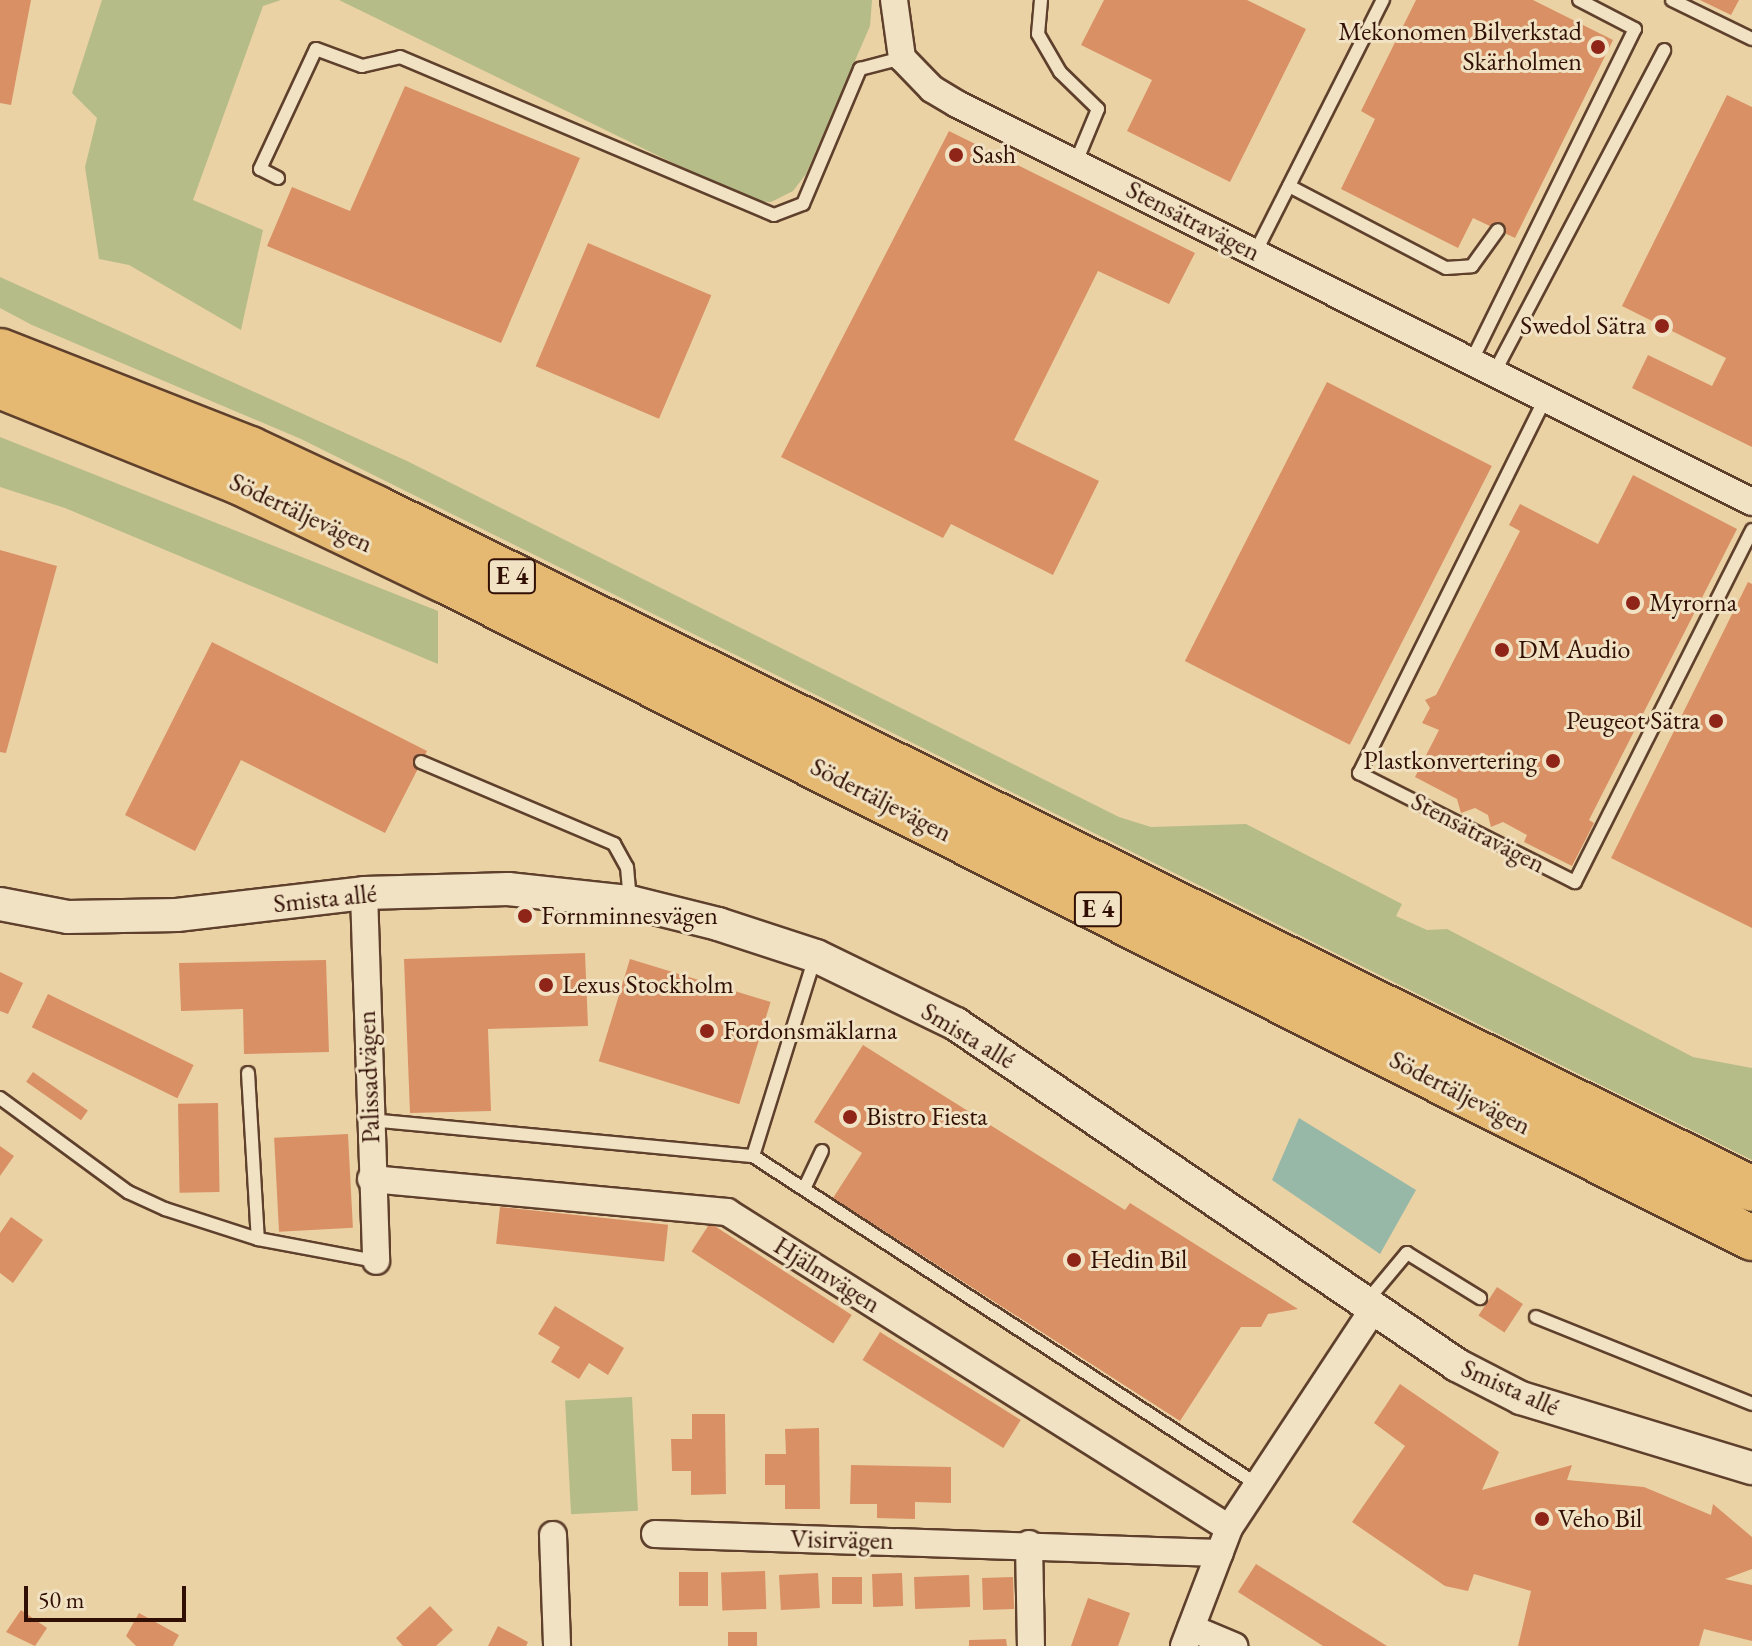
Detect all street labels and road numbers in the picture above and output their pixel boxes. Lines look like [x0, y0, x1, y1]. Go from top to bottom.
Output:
street label: Stensätravägen [1121, 174, 1265, 268]
street label: Södertäljevägen [224, 466, 378, 560]
road number: E 4 [486, 556, 538, 596]
street label: Södertäljevägen [805, 751, 957, 849]
street label: Stensätravägen [1406, 786, 1550, 880]
street label: Smista allé [272, 878, 378, 920]
road number: E 4 [1072, 889, 1124, 929]
street label: Smista allé [915, 996, 1021, 1076]
street label: Palissadvägen [351, 1010, 387, 1144]
street label: Södertäljevägen [1384, 1044, 1536, 1142]
street label: Hjälmvägen [768, 1230, 886, 1320]
street label: Smista allé [1456, 1353, 1564, 1423]
street label: Visirvägen [790, 1524, 894, 1556]

